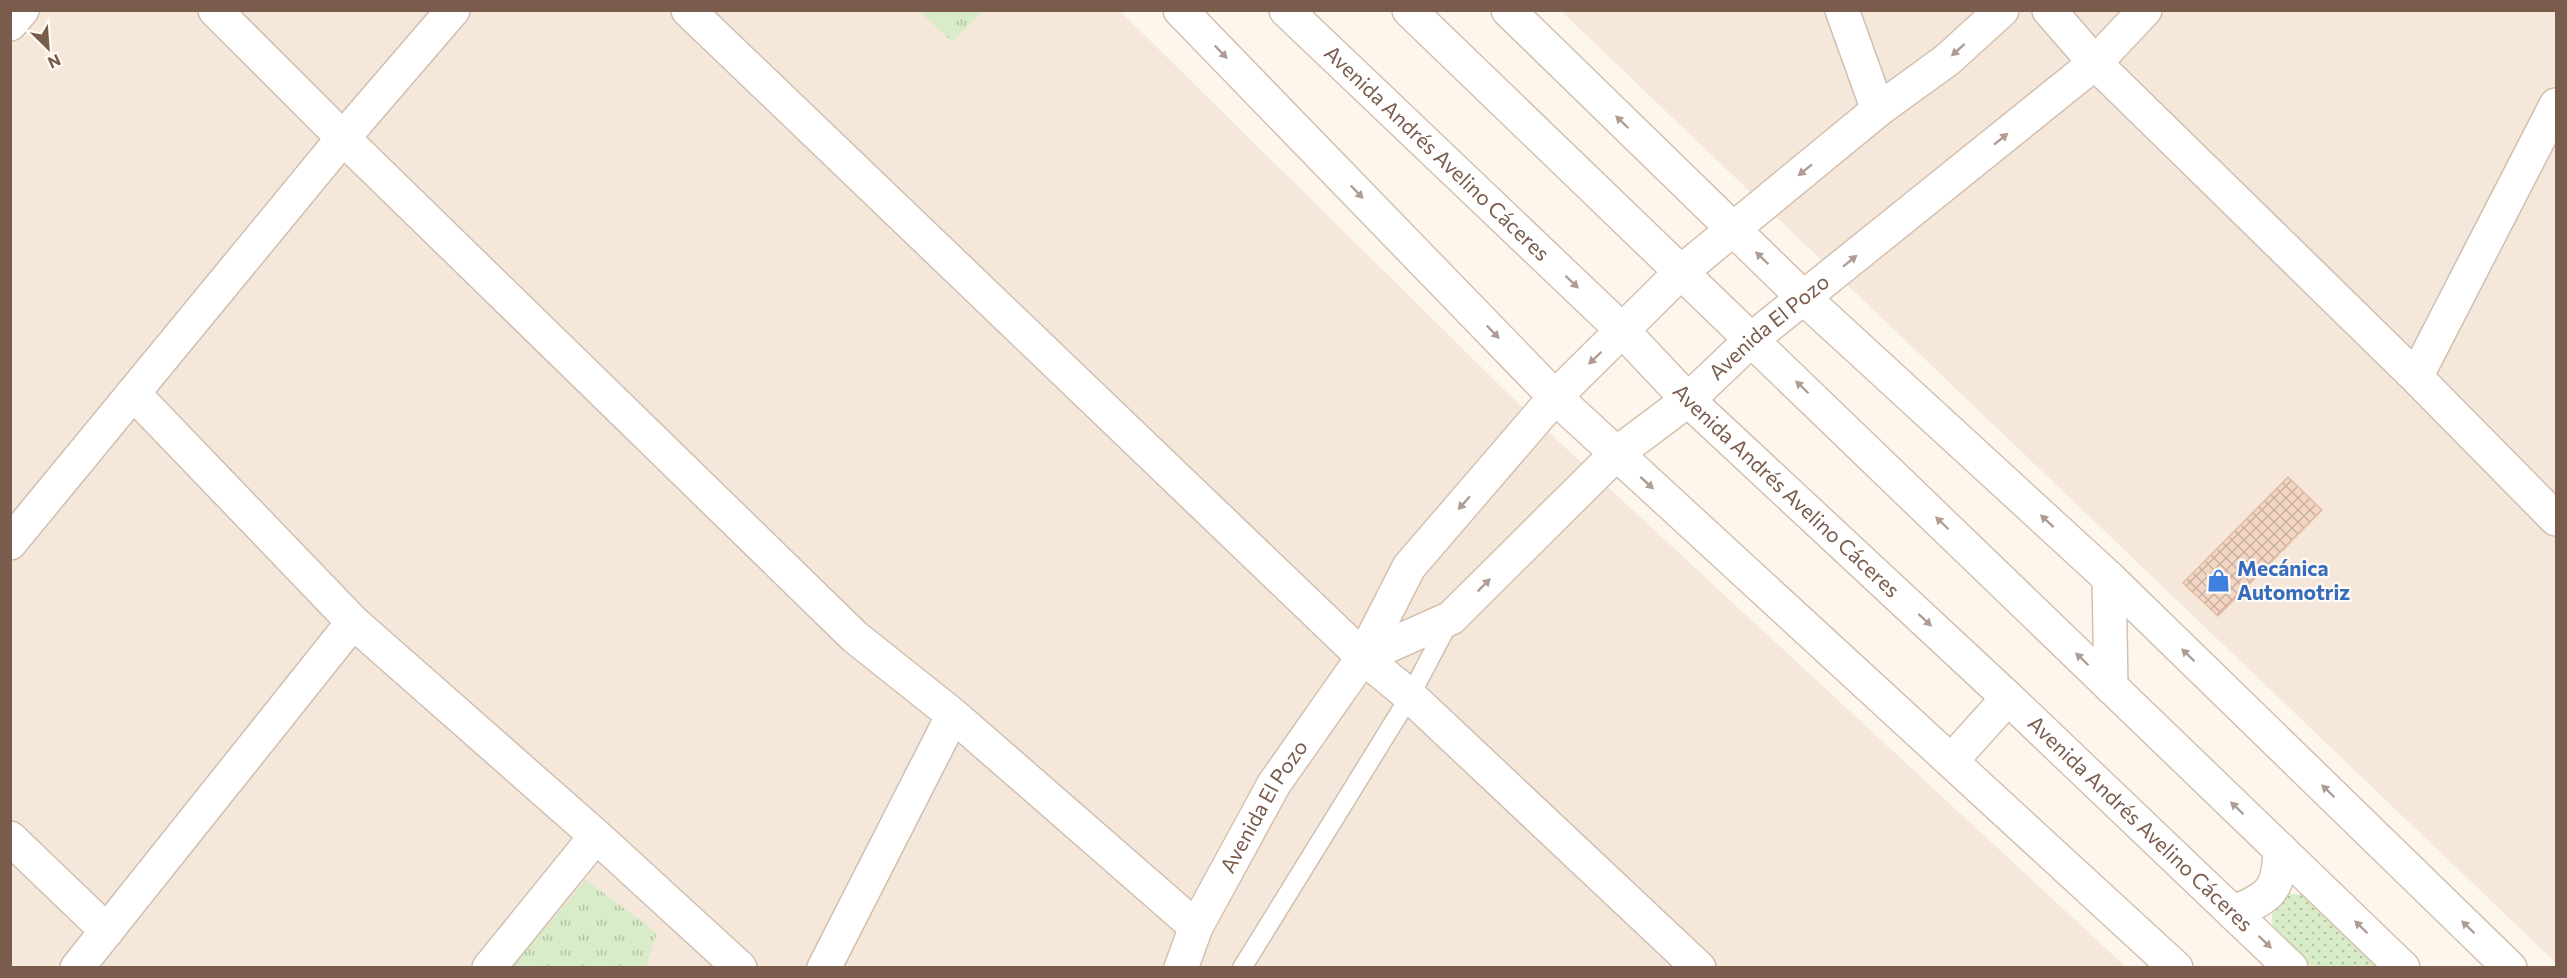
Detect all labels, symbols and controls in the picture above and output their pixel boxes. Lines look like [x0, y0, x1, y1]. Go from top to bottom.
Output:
north arrow [18, 18, 78, 78]
street label: Avenida Andrés Avelino Cáceres [1320, 39, 1555, 265]
one-way arrow [1951, 43, 1966, 57]
one-way arrow [1214, 45, 1228, 60]
text: N [45, 51, 64, 73]
one-way arrow [1616, 115, 1630, 129]
one-way arrow [1994, 133, 2009, 145]
one-way arrow [1797, 163, 1813, 176]
one-way arrow [1350, 185, 1364, 200]
one-way arrow [1755, 251, 1770, 265]
one-way arrow [1842, 255, 1858, 268]
street label: Avenida El Pozo [1703, 268, 1833, 384]
one-way arrow [1564, 275, 1578, 289]
one-way arrow [1485, 325, 1499, 339]
one-way arrow [1587, 351, 1602, 365]
street label: Avenida Andrés Avelino Cáceres [1668, 378, 1906, 602]
one-way arrow [1794, 380, 1809, 394]
one-way arrow [1640, 476, 1655, 490]
one-way arrow [1457, 495, 1471, 510]
one-way arrow [2039, 514, 2054, 528]
one-way arrow [1934, 516, 1949, 530]
place label: Mecánica Automotriz [2237, 555, 2350, 604]
shop icon: Mecánica Automotriz [2206, 568, 2232, 594]
one-way arrow [1476, 579, 1490, 593]
one-way arrow [1918, 613, 1932, 627]
one-way arrow [2181, 648, 2196, 662]
one-way arrow [2075, 652, 2089, 666]
street label: Avenida Andrés Avelino Cáceres [2024, 710, 2259, 936]
street label: Avenida El Pozo [1214, 735, 1312, 877]
one-way arrow [2321, 784, 2336, 798]
one-way arrow [2231, 802, 2245, 816]
one-way arrow [2353, 920, 2368, 934]
one-way arrow [2461, 920, 2475, 934]
one-way arrow [2257, 935, 2271, 949]

